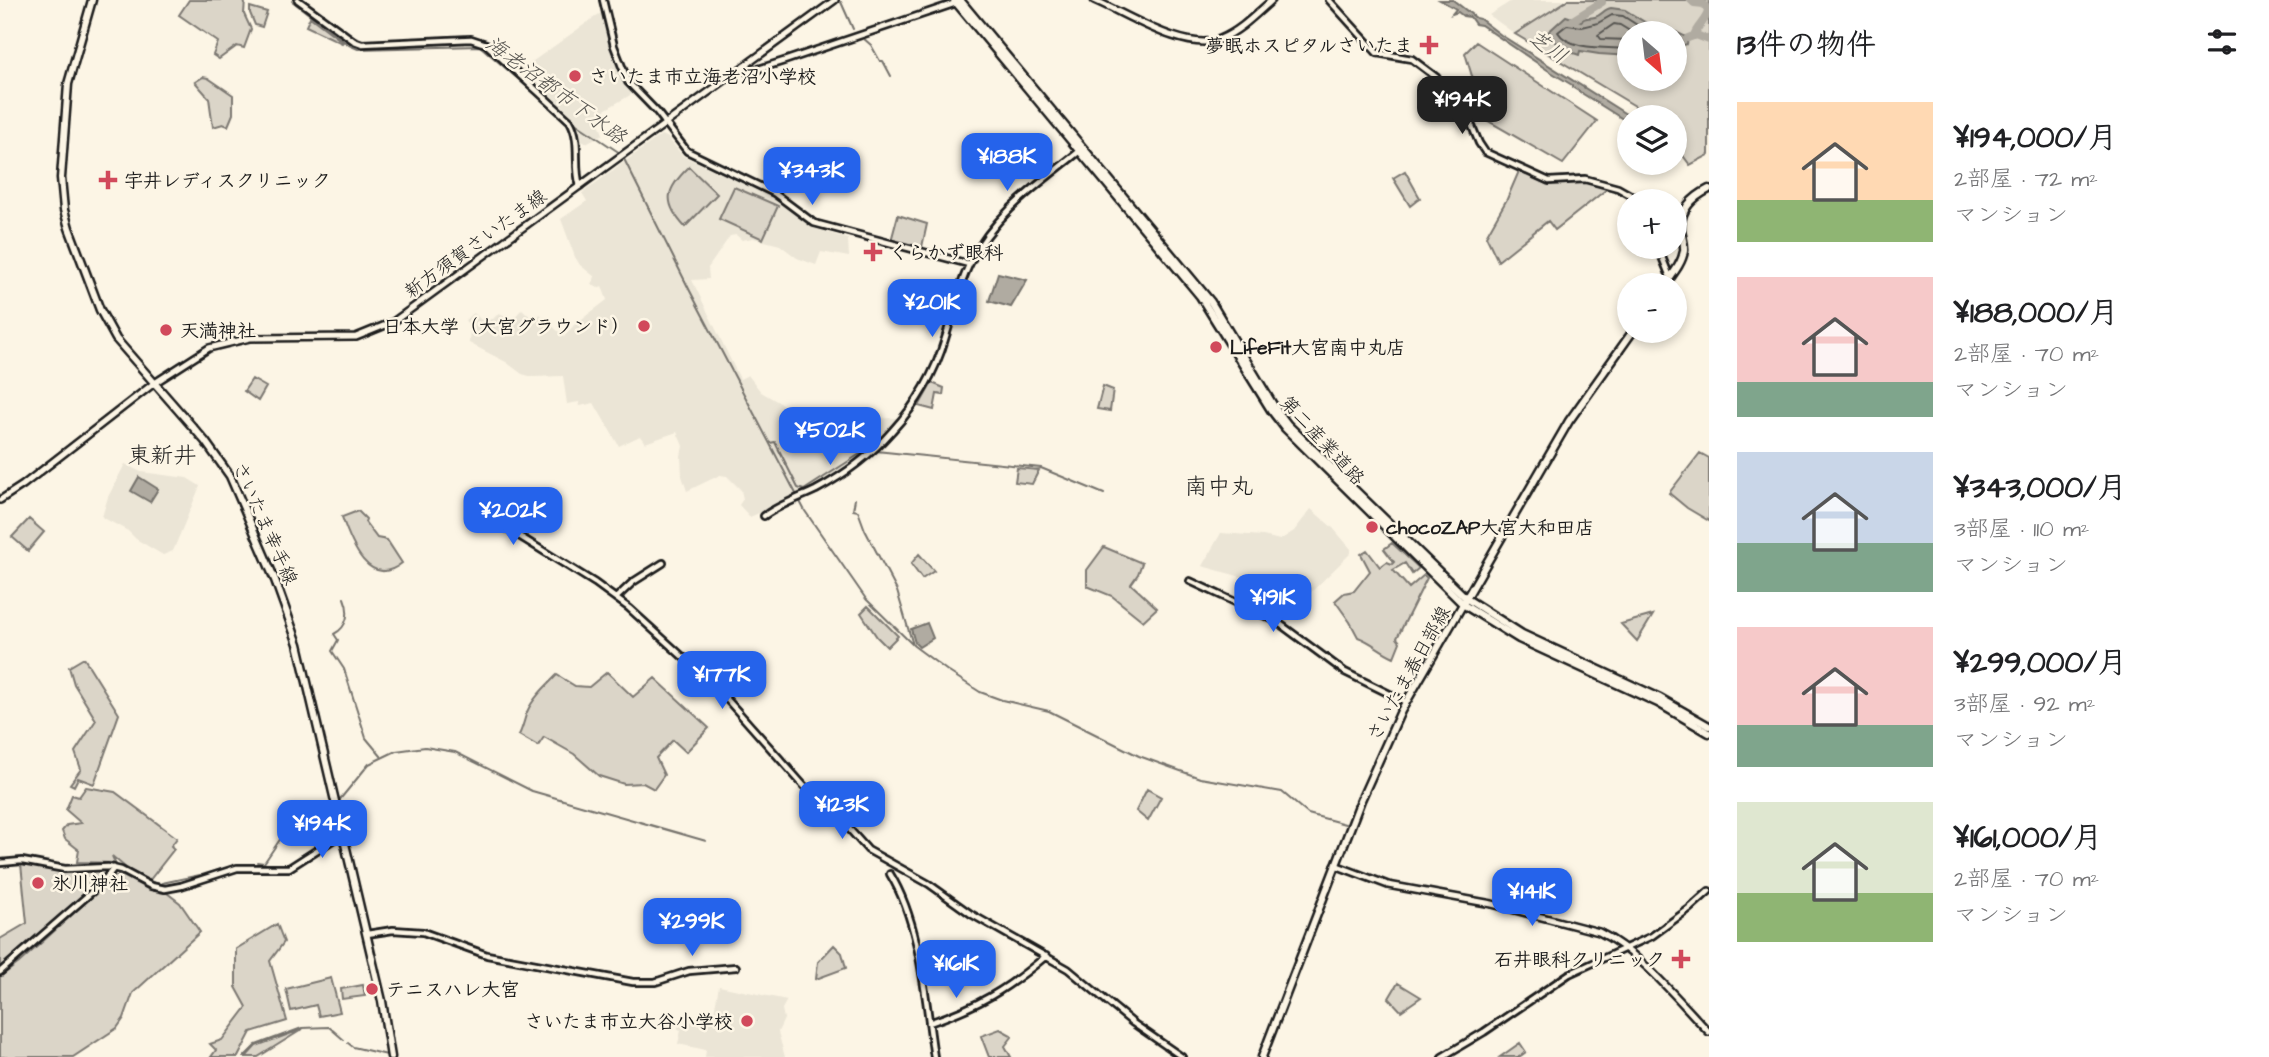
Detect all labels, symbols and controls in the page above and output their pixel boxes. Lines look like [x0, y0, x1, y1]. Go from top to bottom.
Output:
north arrow [1617, 21, 1687, 91]
map controls [1617, 21, 1687, 343]
icon: filters [2203, 23, 2241, 61]
water label: 芝川 [1522, 24, 1573, 71]
text: 13件の物件 [1737, 24, 1876, 66]
water label: 海老沼都市下水路 [479, 29, 633, 152]
place label: 夢眠ホスピタルさいたま [1205, 33, 1413, 60]
marker: 夢眠ホスピタルさいたま [1419, 35, 1439, 55]
place label: さいたま市立海老沼小学校 [589, 64, 817, 91]
marker: さいたま市立海老沼小学校 [567, 68, 583, 84]
pin: ¥194K [1413, 76, 1511, 136]
text: ¥194K [1433, 83, 1491, 115]
button: layers [1617, 105, 1687, 175]
text: ¥194,000/月 [1954, 117, 2117, 159]
icon: home [1793, 130, 1877, 214]
pin: ¥188K [958, 134, 1056, 193]
text: ¥188K [978, 140, 1036, 172]
pin: ¥343K [763, 148, 861, 207]
text: ¥343K [779, 154, 845, 186]
text: 2部屋 · 72 m² [1954, 163, 2098, 195]
place label: 宇井レディスクリニック [124, 168, 331, 195]
marker: 宇井レディスクリニック [98, 170, 118, 190]
street label: 新方須賀さいたま線 [399, 183, 553, 305]
button: + [1617, 189, 1687, 259]
text: マンション [1954, 199, 2068, 231]
place label: くらかず眼科 [889, 240, 1004, 267]
marker: くらかず眼科 [863, 242, 883, 262]
button: − [1617, 273, 1687, 343]
pin: ¥201K [883, 280, 981, 339]
text: ¥201K [904, 286, 960, 318]
text: ¥188,000/月 [1954, 292, 2119, 334]
icon: home [1793, 305, 1877, 389]
place label: 日本大学（大宮グラウンド） [383, 314, 630, 341]
place label: 天満神社 [180, 318, 256, 345]
marker: 日本大学（大宮グラウンド） [636, 318, 652, 334]
marker: 天満神社 [158, 322, 174, 338]
place label: LifeFit大宮南中丸店 [1230, 335, 1405, 362]
text: 2部屋 · 70 m² [1954, 338, 2099, 370]
marker: LifeFit大宮南中丸店 [1208, 339, 1224, 355]
text: マンション [1954, 374, 2068, 406]
street label: 第二産業道路 [1273, 390, 1371, 492]
pin: ¥502K [781, 407, 879, 467]
text: ¥502K [795, 414, 865, 446]
district label: 東新井 [128, 440, 197, 472]
street label: さいたま幸手線 [225, 458, 304, 590]
text: ¥343,000/月 [1954, 467, 2127, 509]
district label: 南中丸 [1185, 471, 1254, 503]
icon: home [1793, 480, 1877, 564]
pin: ¥202K [464, 488, 562, 547]
text: ¥202K [479, 494, 547, 526]
text: 3部屋 · 110 m² [1954, 513, 2089, 545]
place label: chocoZAP大宮大和田店 [1386, 515, 1594, 542]
marker: chocoZAP大宮大和田店 [1364, 519, 1380, 535]
text: マンション [1954, 549, 2068, 581]
pin: ¥191K [1224, 574, 1322, 634]
text: ¥191K [1250, 581, 1296, 613]
street label: さいたま春日部線 [1361, 601, 1458, 746]
text: ¥299,000/月 [1954, 642, 2127, 684]
pin: ¥177K [673, 652, 771, 711]
icon: home [1793, 655, 1877, 739]
text: ¥177K [693, 658, 751, 690]
text: 3部屋 · 92 m² [1954, 688, 2095, 720]
text: マンション [1954, 724, 2068, 756]
pin: ¥123K [793, 782, 891, 841]
text: ¥123K [815, 788, 869, 820]
pin: ¥194K [273, 800, 371, 860]
text: ¥194K [293, 807, 351, 839]
text: ¥161,000/月 [1954, 817, 2102, 859]
icon: home [1793, 830, 1877, 914]
text: 2部屋 · 70 m² [1954, 863, 2099, 895]
pin: ¥141K [1483, 869, 1581, 928]
place label: 氷川神社 [52, 871, 128, 898]
marker: 氷川神社 [30, 875, 46, 891]
text: ¥141K [1508, 875, 1556, 907]
pin: ¥299K [643, 898, 741, 958]
text: マンション [1954, 899, 2068, 931]
text: ¥299K [659, 905, 725, 937]
pin: ¥161K [907, 940, 1005, 1000]
text: ¥161K [933, 947, 979, 979]
place label: 石井眼科クリニック [1494, 947, 1665, 974]
marker: 石井眼科クリニック [1671, 949, 1691, 969]
place label: テニスハレ大宮 [386, 977, 519, 1004]
marker: テニスハレ大宮 [364, 981, 380, 997]
place label: さいたま市立大谷小学校 [524, 1009, 733, 1036]
marker: さいたま市立大谷小学校 [739, 1013, 755, 1029]

